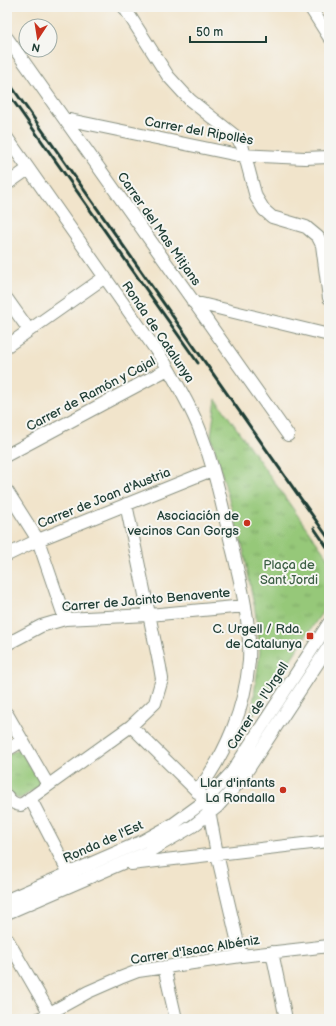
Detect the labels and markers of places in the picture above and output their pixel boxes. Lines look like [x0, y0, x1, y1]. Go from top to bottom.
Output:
place label: Asociación de vecinos Can Gorgs [127, 508, 240, 539]
marker: Asociación de vecinos Can Gorgs [242, 518, 252, 528]
place label: C. Urgell / Rda. de Catalunya [212, 621, 302, 652]
marker: C. Urgell / Rda. de Catalunya [305, 631, 315, 641]
place label: Llar d'infants La Rondalla [200, 775, 276, 806]
marker: Llar d'infants La Rondalla [278, 785, 288, 795]

